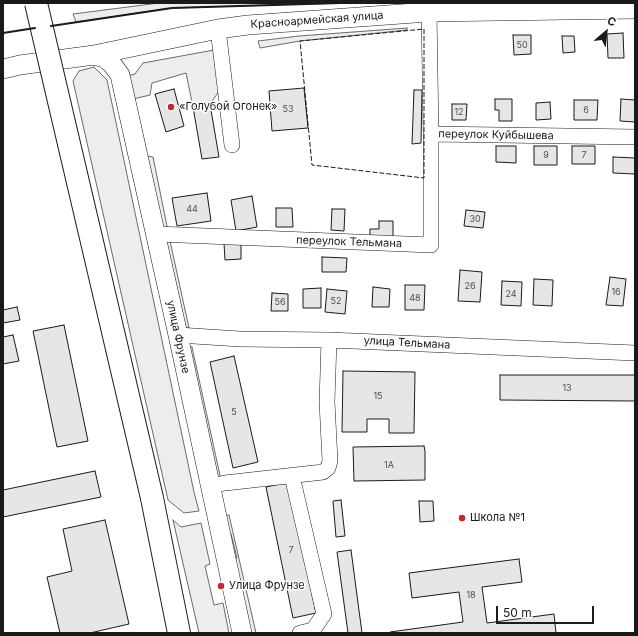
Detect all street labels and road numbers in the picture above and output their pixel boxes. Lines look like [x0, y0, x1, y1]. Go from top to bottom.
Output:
street label: Красноармейская улица [250, 9, 384, 31]
street label: переулок Куйбышева [438, 127, 554, 143]
street label: переулок Тельмана [296, 234, 402, 250]
street label: улица Фрунзе [164, 299, 192, 375]
street label: улица Тельмана [363, 334, 451, 352]

